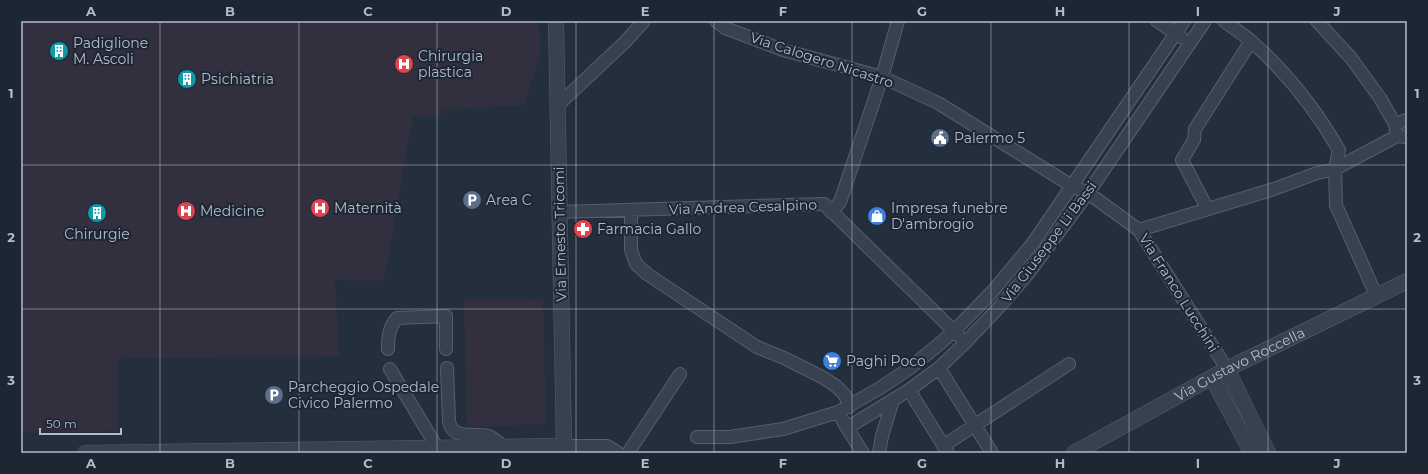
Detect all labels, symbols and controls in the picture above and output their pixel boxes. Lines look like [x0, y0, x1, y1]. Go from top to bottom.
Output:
text: A [85, 3, 97, 19]
text: B [225, 3, 235, 19]
text: C [363, 3, 373, 19]
text: D [501, 3, 512, 19]
text: E [641, 3, 650, 19]
text: F [779, 3, 787, 19]
text: G [917, 3, 927, 19]
text: H [1055, 3, 1065, 19]
text: I [1196, 3, 1200, 19]
text: J [1332, 3, 1341, 19]
street label: Via Calogero Nicastro [748, 28, 896, 92]
place label: Padiglione M. Ascoli [73, 34, 148, 68]
building icon: Padiglione M. Ascoli [48, 40, 70, 62]
place label: Chirurgia plastica [418, 47, 483, 81]
hospital icon: Chirurgia plastica [393, 53, 415, 75]
building icon: Psichiatria [176, 68, 198, 90]
place label: Psichiatria [201, 70, 274, 88]
text: 1 [8, 85, 14, 101]
text: 1 [1414, 85, 1420, 101]
public building icon: Palermo 5 [929, 127, 951, 149]
place label: Palermo 5 [954, 129, 1025, 147]
street label: Via Ernesto Tricomi [550, 166, 570, 302]
street label: Via Giuseppe Li Bassi [997, 178, 1101, 306]
parking icon: Area C [461, 189, 483, 211]
place label: Area C [486, 191, 532, 209]
street label: Via Andrea Cesalpino [669, 195, 818, 219]
hospital icon: Maternità [309, 197, 331, 219]
place label: Maternità [334, 199, 402, 217]
place label: Impresa funebre D'ambrogio [891, 199, 1008, 233]
hospital icon: Medicine [175, 200, 197, 222]
building icon: Chirurgie [86, 202, 108, 224]
place label: Medicine [200, 202, 265, 220]
shop icon: Impresa funebre D'ambrogio [866, 205, 888, 227]
pharmacy icon: Farmacia Gallo [572, 218, 594, 240]
place label: Farmacia Gallo [597, 220, 702, 238]
place label: Chirurgie [64, 225, 130, 243]
text: 2 [7, 229, 15, 245]
text: 2 [1413, 229, 1421, 245]
street label: Via Franco Lucchini [1135, 230, 1223, 356]
street label: Via Gustavo Roccella [1171, 323, 1308, 405]
supermarket icon: Paghi Poco [821, 350, 843, 372]
place label: Paghi Poco [846, 352, 926, 370]
text: 3 [6, 372, 15, 388]
text: 3 [1412, 372, 1421, 388]
place label: Parcheggio Ospedale Civico Palermo [288, 378, 439, 412]
parking icon: Parcheggio Ospedale Civico Palermo [263, 384, 285, 406]
scale bar [40, 410, 121, 436]
text: 50 m [46, 416, 77, 431]
text: A [85, 455, 97, 471]
text: B [225, 455, 235, 471]
text: C [363, 455, 373, 471]
text: D [501, 455, 512, 471]
text: E [641, 455, 650, 471]
text: F [779, 455, 787, 471]
text: G [917, 455, 927, 471]
text: H [1055, 455, 1065, 471]
text: I [1196, 455, 1200, 471]
text: J [1332, 455, 1341, 471]

